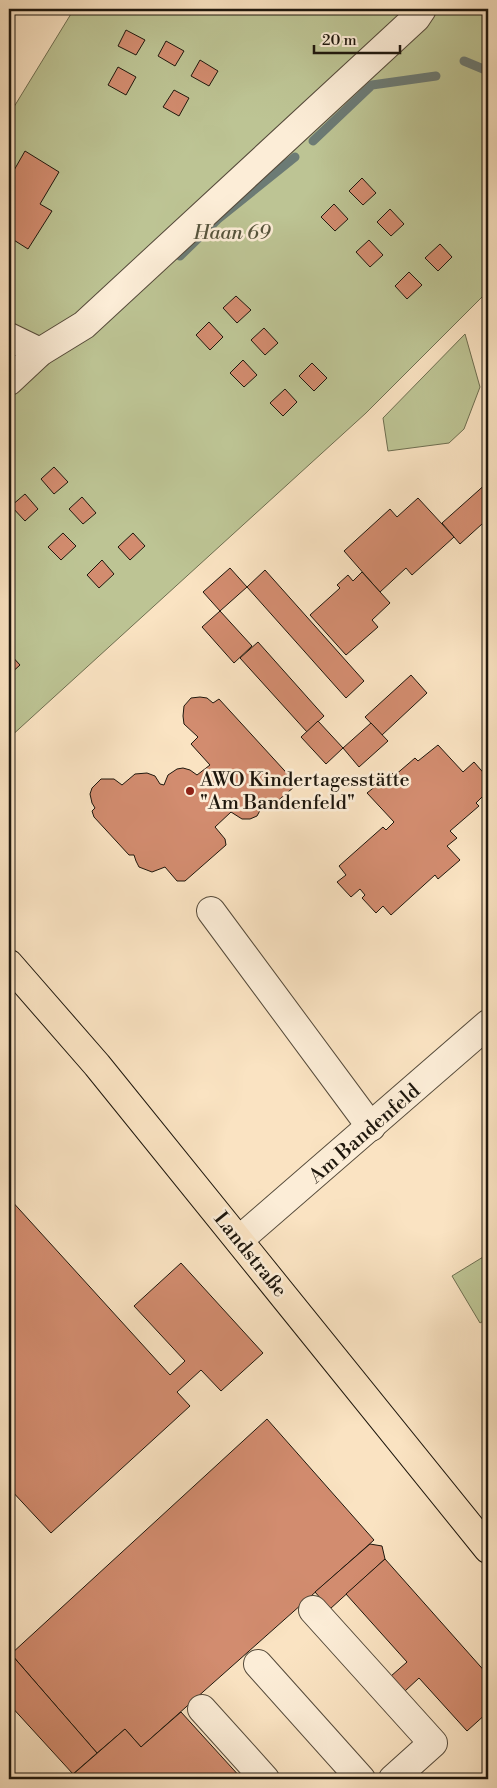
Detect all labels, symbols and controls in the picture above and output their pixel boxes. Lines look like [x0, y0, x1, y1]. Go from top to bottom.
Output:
scale bar [314, 22, 401, 54]
text: 20 m [322, 31, 357, 50]
park label: Haan 69 [192, 221, 272, 246]
place label: AWO Kindertagesstätte "Am Bandenfeld" [199, 768, 410, 816]
marker: AWO Kindertagesstätte "Am Bandenfeld" [184, 785, 196, 797]
street label: Am Bandenfeld [304, 1079, 426, 1190]
street label: Landstraße [208, 1207, 292, 1303]

